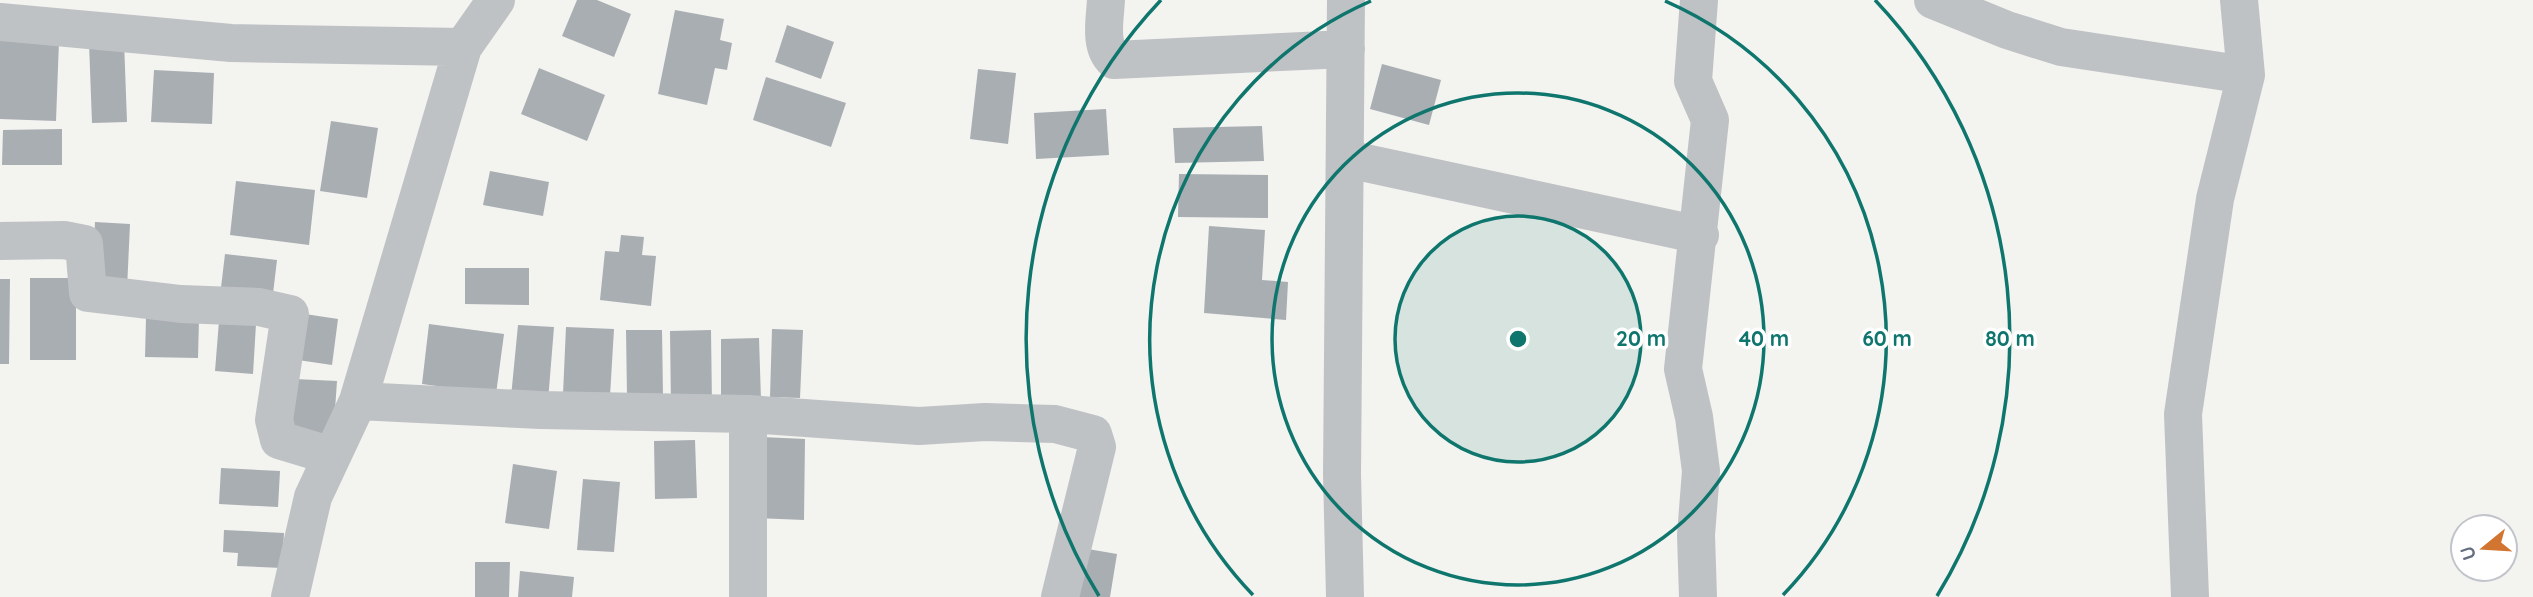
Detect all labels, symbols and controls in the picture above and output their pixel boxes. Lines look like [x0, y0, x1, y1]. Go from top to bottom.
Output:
text: 20 m [1616, 325, 1666, 351]
text: 40 m [1739, 325, 1789, 351]
text: 60 m [1862, 325, 1912, 351]
text: 80 m [1985, 325, 2035, 351]
centre of rings [1506, 327, 1530, 351]
north arrow [2449, 513, 2519, 583]
text: U [2454, 543, 2481, 563]

